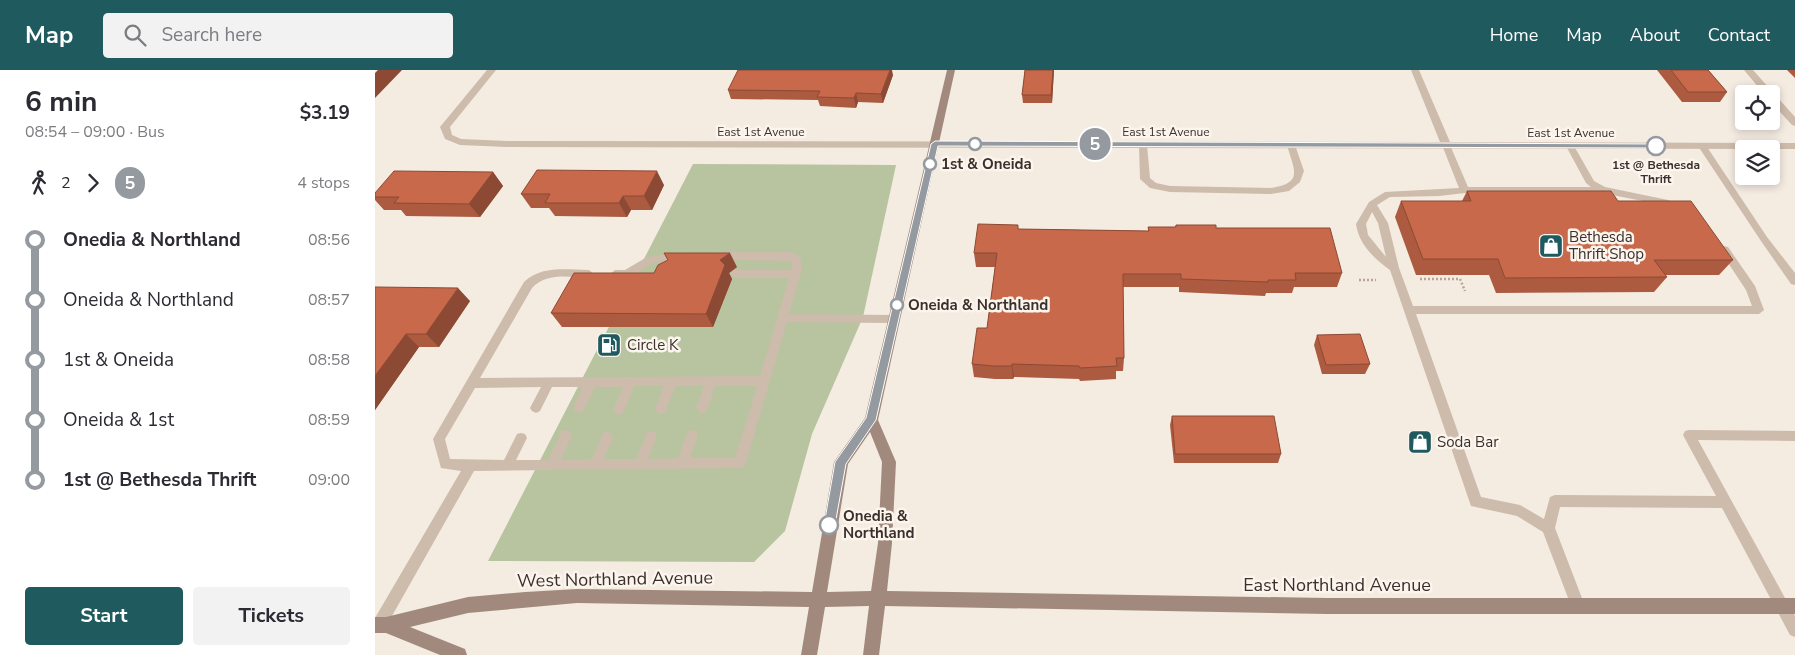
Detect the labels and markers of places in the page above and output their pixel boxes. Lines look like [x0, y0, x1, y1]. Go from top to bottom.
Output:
marker: 1st @ Bethesda Thrift [1646, 136, 1666, 156]
unlabelled marker [968, 137, 982, 151]
place label: 1st & Oneida [941, 154, 1032, 174]
marker: 1st & Oneida [923, 157, 937, 171]
place label: 1st @ Bethesda Thrift [1612, 157, 1700, 187]
place label: Bethesda Thrift Shop [1569, 227, 1644, 264]
shop icon: Bethesda Thrift Shop [1538, 233, 1564, 259]
place label: Oneida & Northland [908, 295, 1048, 315]
marker: Oneida & Northland [890, 298, 904, 312]
fuel station icon: Circle K [596, 332, 622, 358]
place label: Circle K [627, 335, 679, 355]
shop icon: Soda Bar [1407, 429, 1433, 455]
place label: Soda Bar [1437, 432, 1499, 452]
place label: Onedia & Northland [843, 506, 914, 543]
marker: Onedia & Northland [819, 515, 839, 535]

